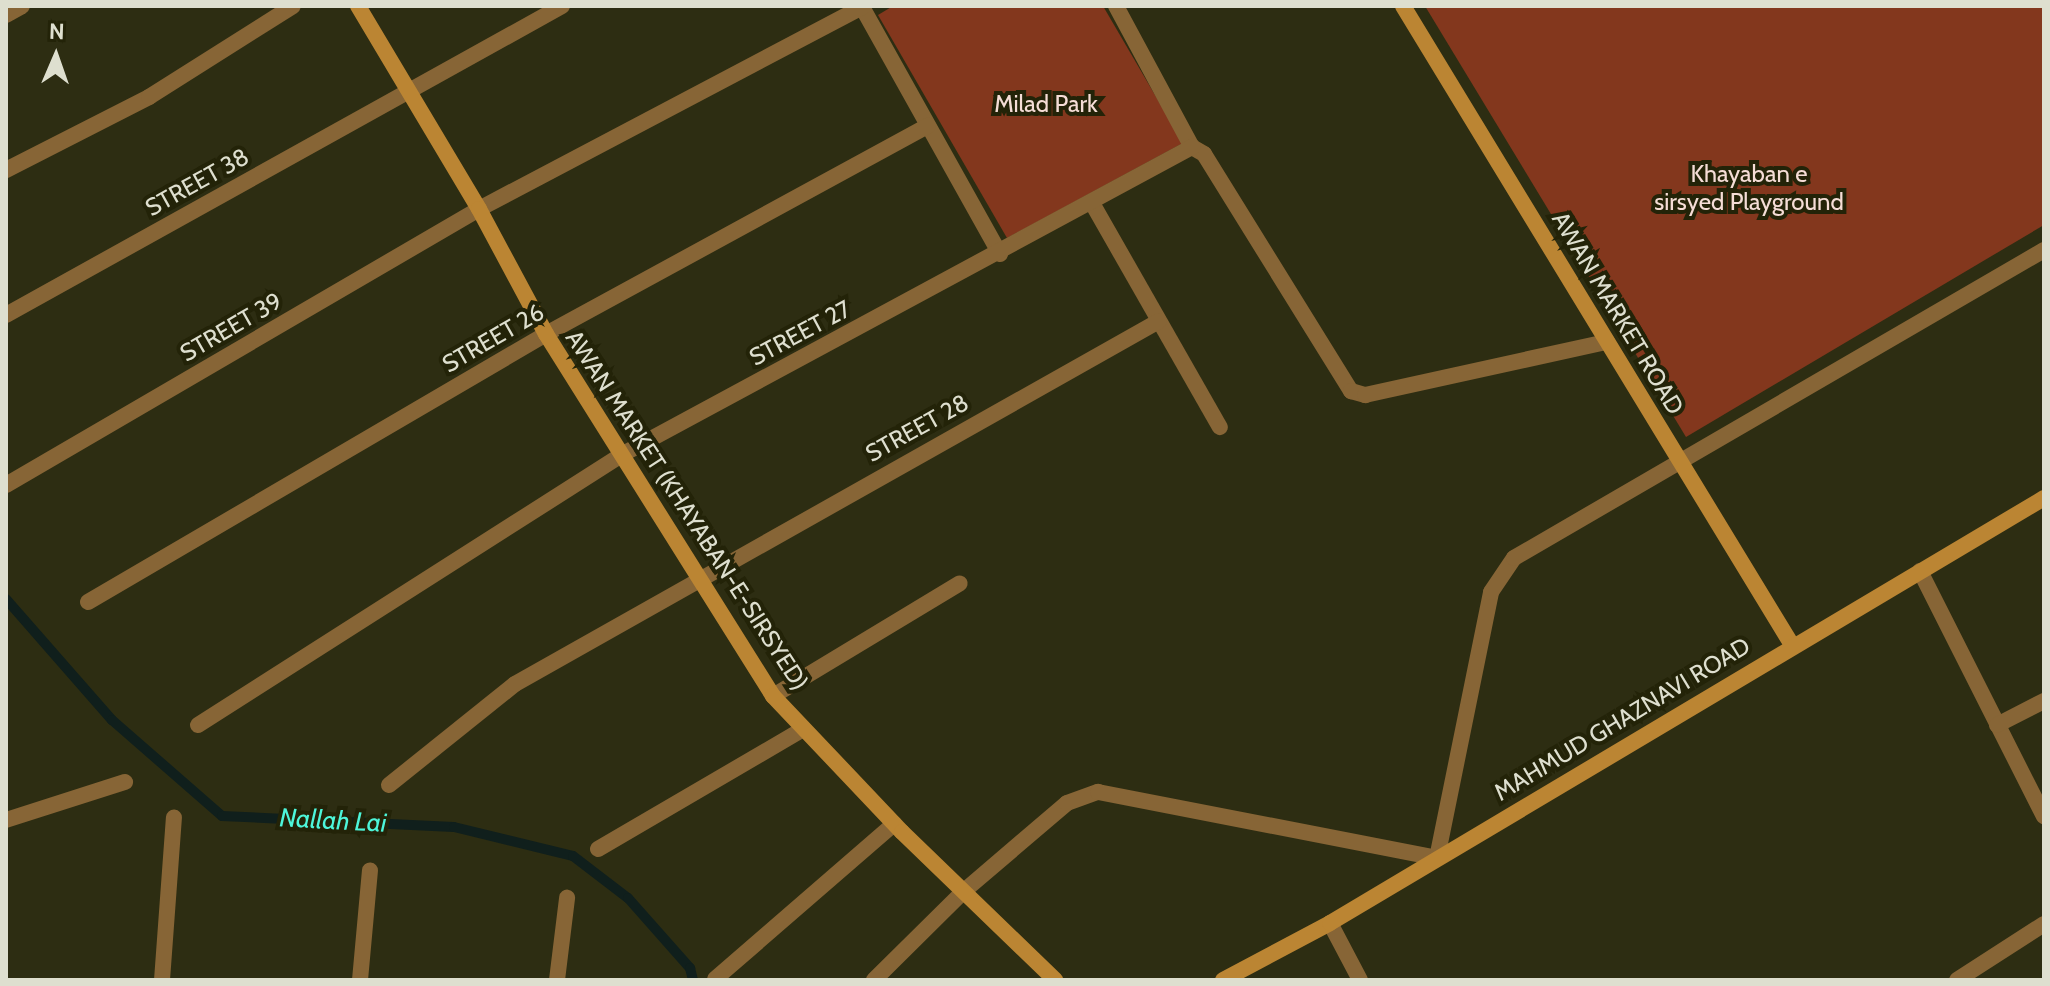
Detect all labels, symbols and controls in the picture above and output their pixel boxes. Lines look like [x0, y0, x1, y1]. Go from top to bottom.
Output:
north arrow [16, 16, 96, 96]
text: N [49, 18, 65, 45]
park label: Milad Park [994, 90, 1098, 118]
street label: STREET 38 [140, 142, 254, 222]
park label: Khayaban e sirsyed Playground [1654, 160, 1844, 216]
street label: AWAN MARKET ROAD [1546, 206, 1690, 420]
street label: STREET 39 [175, 286, 287, 368]
street label: STREET 27 [744, 294, 856, 372]
street label: STREET 26 [437, 297, 549, 379]
street label: AWAN MARKET (KHAYABAN-E-SIRSYED) [560, 325, 814, 695]
street label: STREET 28 [861, 388, 973, 468]
street label: MAHMUD GHAZNAVI ROAD [1489, 631, 1755, 807]
water label: Nallah Lai [279, 803, 387, 839]

